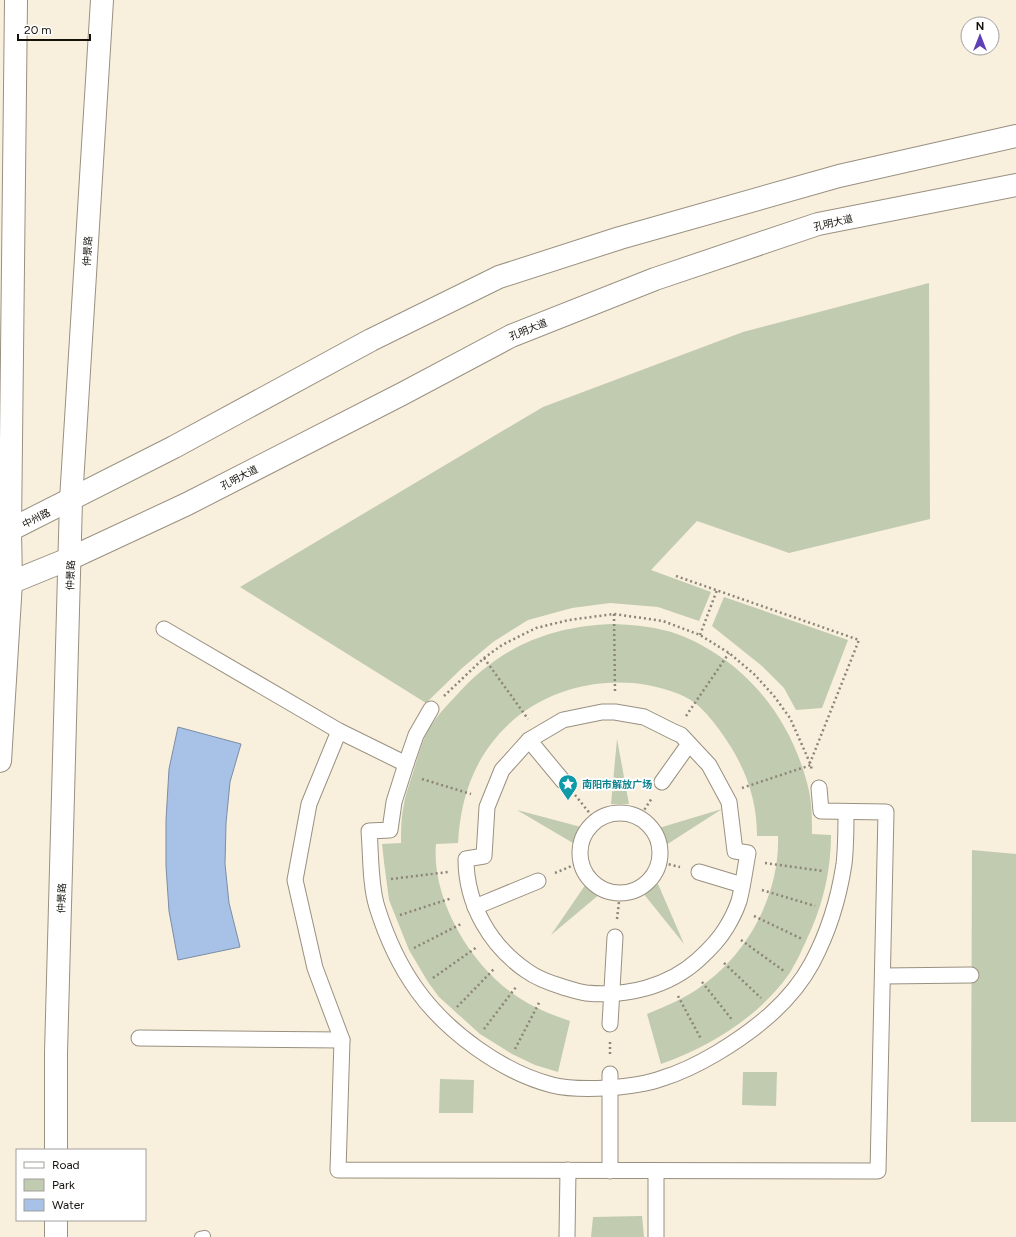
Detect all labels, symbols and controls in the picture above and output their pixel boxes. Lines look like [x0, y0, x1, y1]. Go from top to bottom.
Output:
scale bar [18, 16, 90, 42]
north arrow [960, 16, 1000, 56]
text: N [976, 20, 984, 33]
text: 20 m [24, 23, 52, 37]
street label: 孔明大道 [812, 212, 854, 233]
street label: 仲景路 [80, 236, 95, 266]
street label: 孔明大道 [507, 316, 549, 343]
street label: 孔明大道 [218, 463, 260, 492]
street label: 中州路 [20, 506, 53, 531]
street label: 仲景路 [63, 560, 78, 590]
place icon: 南阳市解放广场 [557, 773, 579, 801]
place label: 南阳市解放广场 [582, 778, 652, 791]
street label: 仲景路 [54, 883, 69, 913]
legend [16, 1149, 146, 1221]
text: Road [52, 1158, 80, 1172]
text: Park [52, 1178, 75, 1192]
text: Water [52, 1198, 84, 1212]

